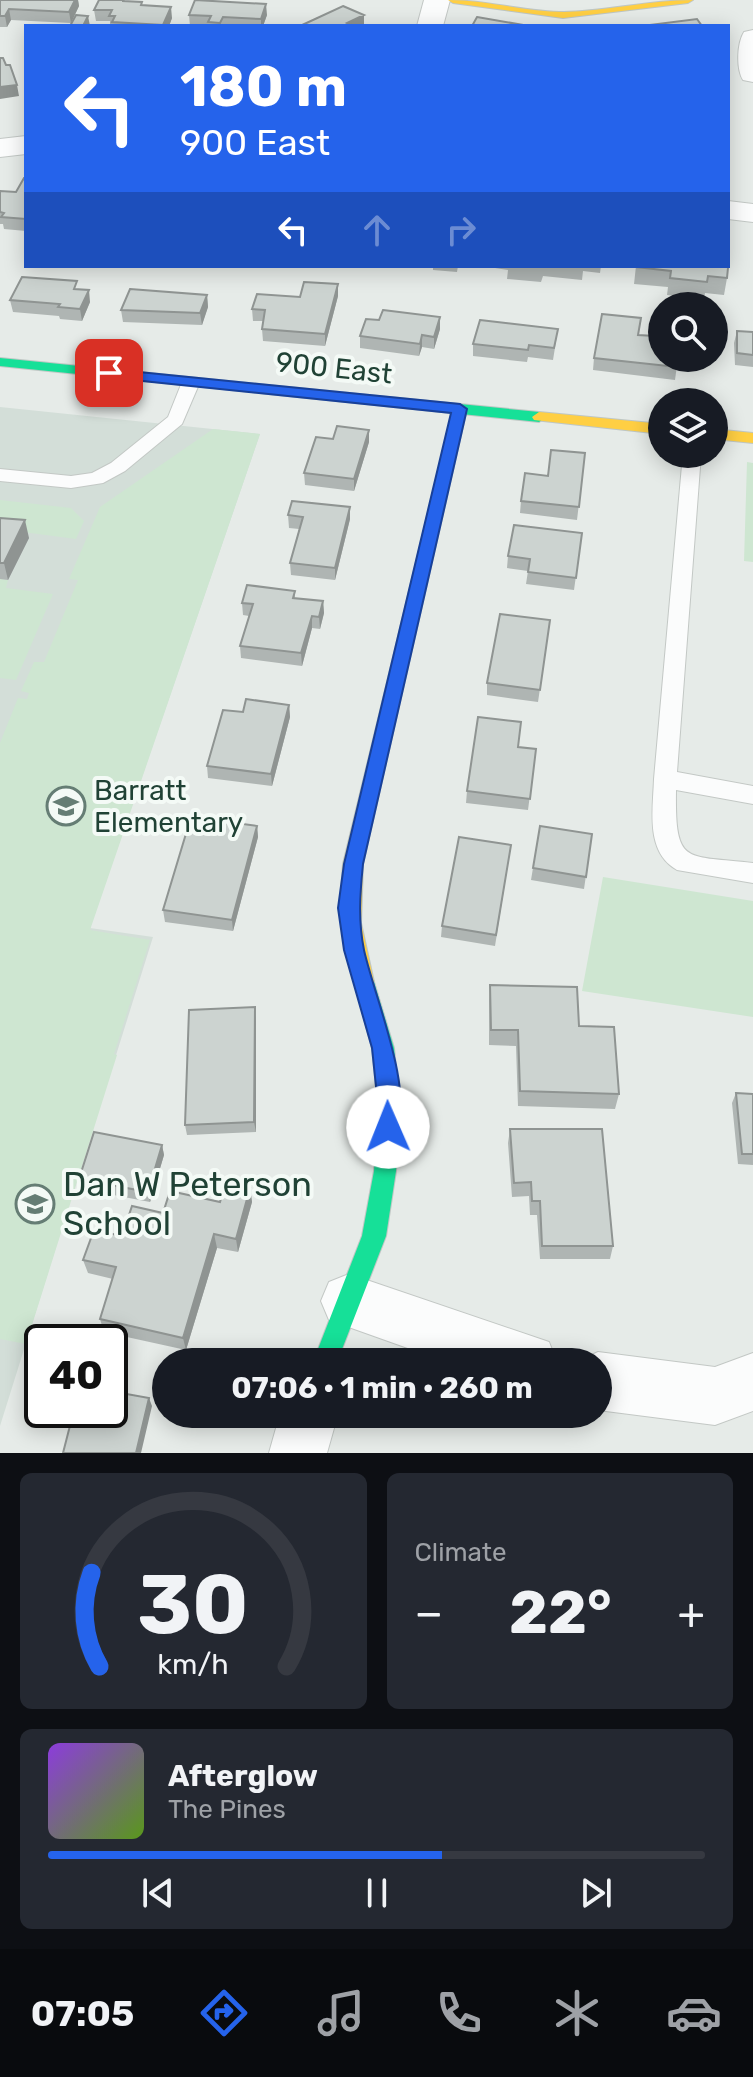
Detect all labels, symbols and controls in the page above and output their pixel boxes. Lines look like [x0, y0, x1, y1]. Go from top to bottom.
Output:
text: 180 m [180, 54, 347, 120]
icon: left [48, 56, 152, 160]
text: 900 East [180, 121, 330, 164]
icon: left [271, 208, 315, 252]
icon: ahead [355, 208, 399, 252]
icon: right [439, 208, 483, 252]
map controls [648, 292, 728, 468]
button: search [648, 292, 728, 372]
pin [75, 339, 143, 407]
street label: 900 East [274, 345, 394, 391]
icon: arrive [87, 351, 131, 395]
button: layers [648, 388, 728, 468]
place label: Barratt Elementary [94, 774, 243, 839]
school or university icon: Barratt Elementary [45, 785, 87, 827]
position arrow [346, 1085, 430, 1169]
place label: Dan W Peterson School [63, 1164, 312, 1244]
school or university icon: Dan W Peterson School [14, 1183, 56, 1225]
speed limit sign: 40 [24, 1324, 128, 1428]
text: 07:06 · 1 min · 260 m [231, 1370, 533, 1406]
text: Climate [415, 1537, 507, 1568]
text: 30 [138, 1555, 249, 1654]
text: 22° [509, 1577, 612, 1648]
text: − [415, 1587, 443, 1639]
text: + [678, 1587, 705, 1639]
text: km/h [158, 1647, 229, 1681]
text: Afterglow [168, 1758, 318, 1794]
text: The Pines [168, 1794, 286, 1825]
icon: previous [136, 1871, 180, 1915]
icon: pause [355, 1871, 399, 1915]
icon: next [574, 1871, 618, 1915]
icon: directions [196, 1985, 252, 2041]
icon: music [313, 1985, 369, 2041]
icon: phone [431, 1985, 487, 2041]
icon: climate [549, 1985, 605, 2041]
icon: car [666, 1985, 722, 2041]
text: 07:05 [31, 1992, 134, 2035]

